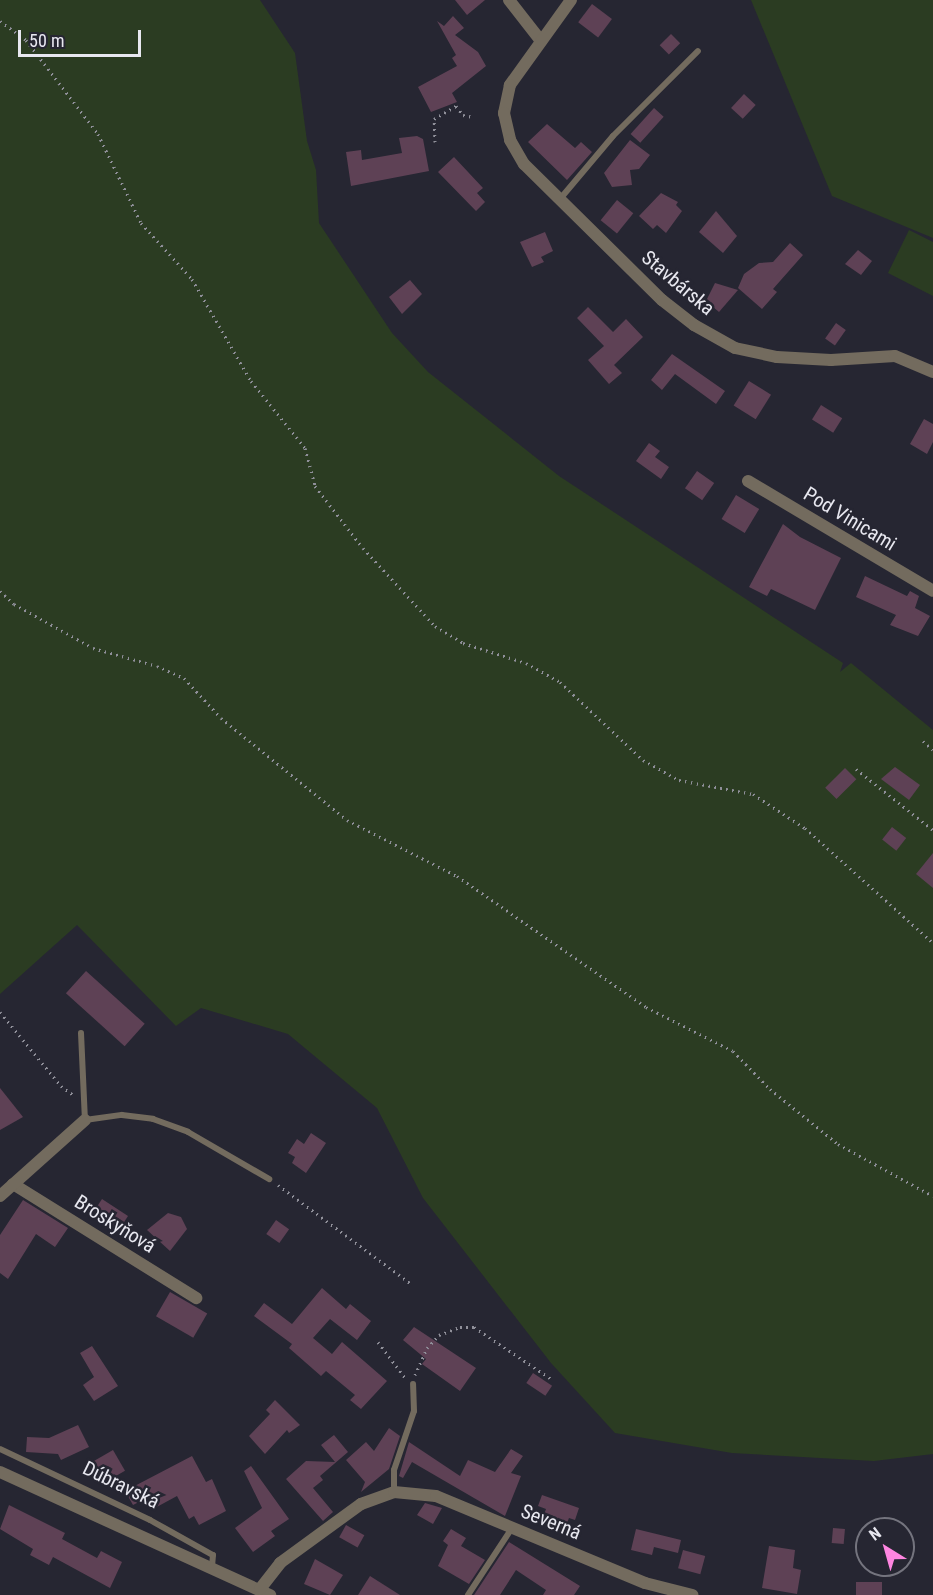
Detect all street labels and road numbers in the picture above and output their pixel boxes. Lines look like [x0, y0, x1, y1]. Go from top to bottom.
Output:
street label: Stavbárska [637, 246, 719, 320]
street label: Pod Vinicami [799, 482, 901, 556]
street label: Broskyňová [70, 1190, 160, 1258]
street label: Dúbravská [79, 1456, 163, 1514]
street label: Severná [517, 1499, 585, 1545]

